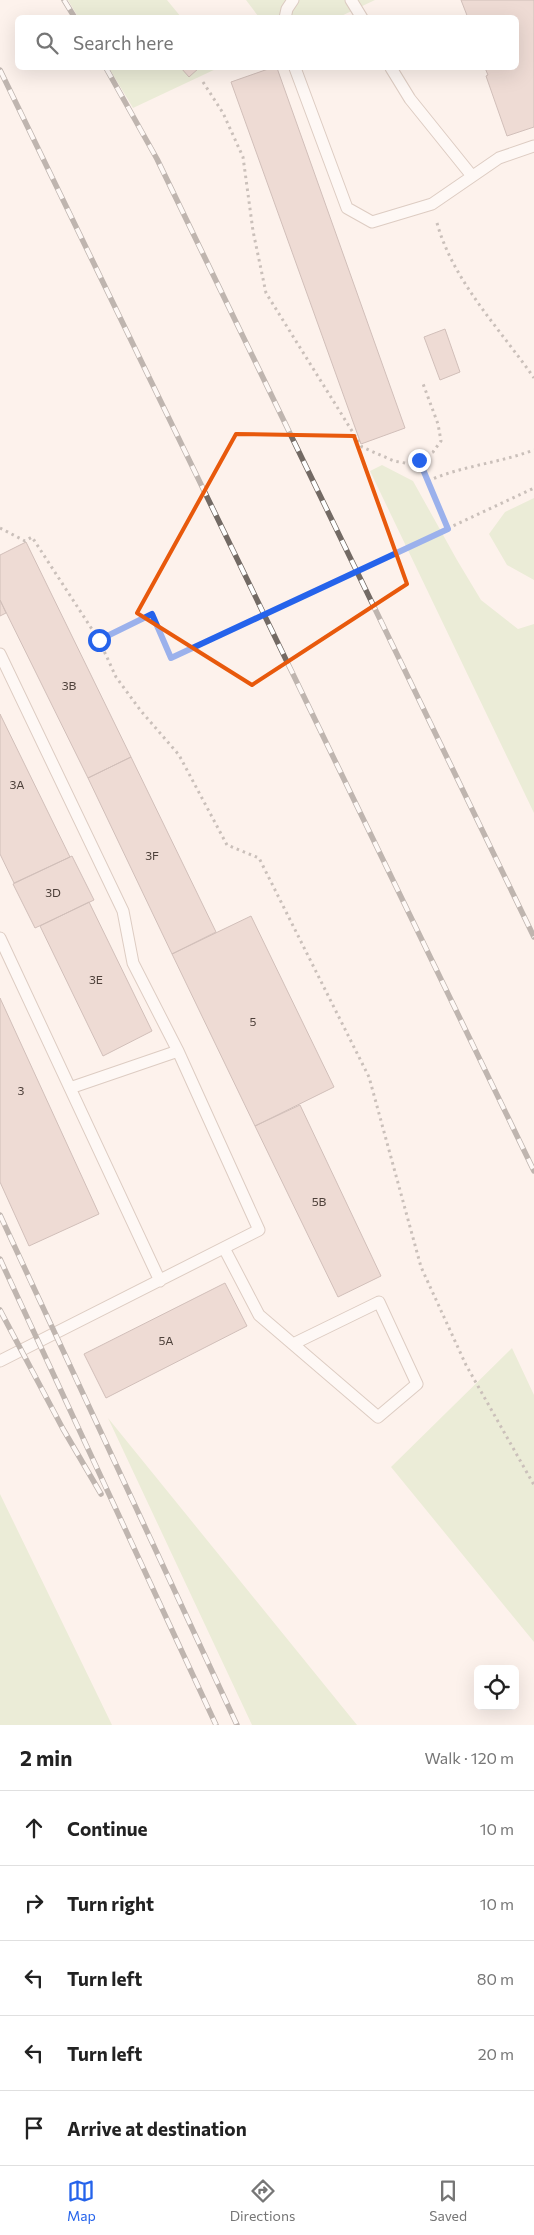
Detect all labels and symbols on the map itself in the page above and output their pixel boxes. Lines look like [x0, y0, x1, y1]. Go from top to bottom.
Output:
route end [408, 449, 431, 472]
route start [88, 629, 111, 652]
house number: 3B [62, 678, 77, 692]
house number: 3A [10, 777, 24, 791]
house number: 3F [145, 848, 159, 862]
house number: 3D [45, 885, 61, 899]
house number: 3E [89, 972, 103, 986]
house number: 5 [250, 1014, 257, 1028]
house number: 3 [18, 1083, 25, 1097]
house number: 5B [312, 1194, 327, 1208]
house number: 5A [159, 1333, 173, 1347]

